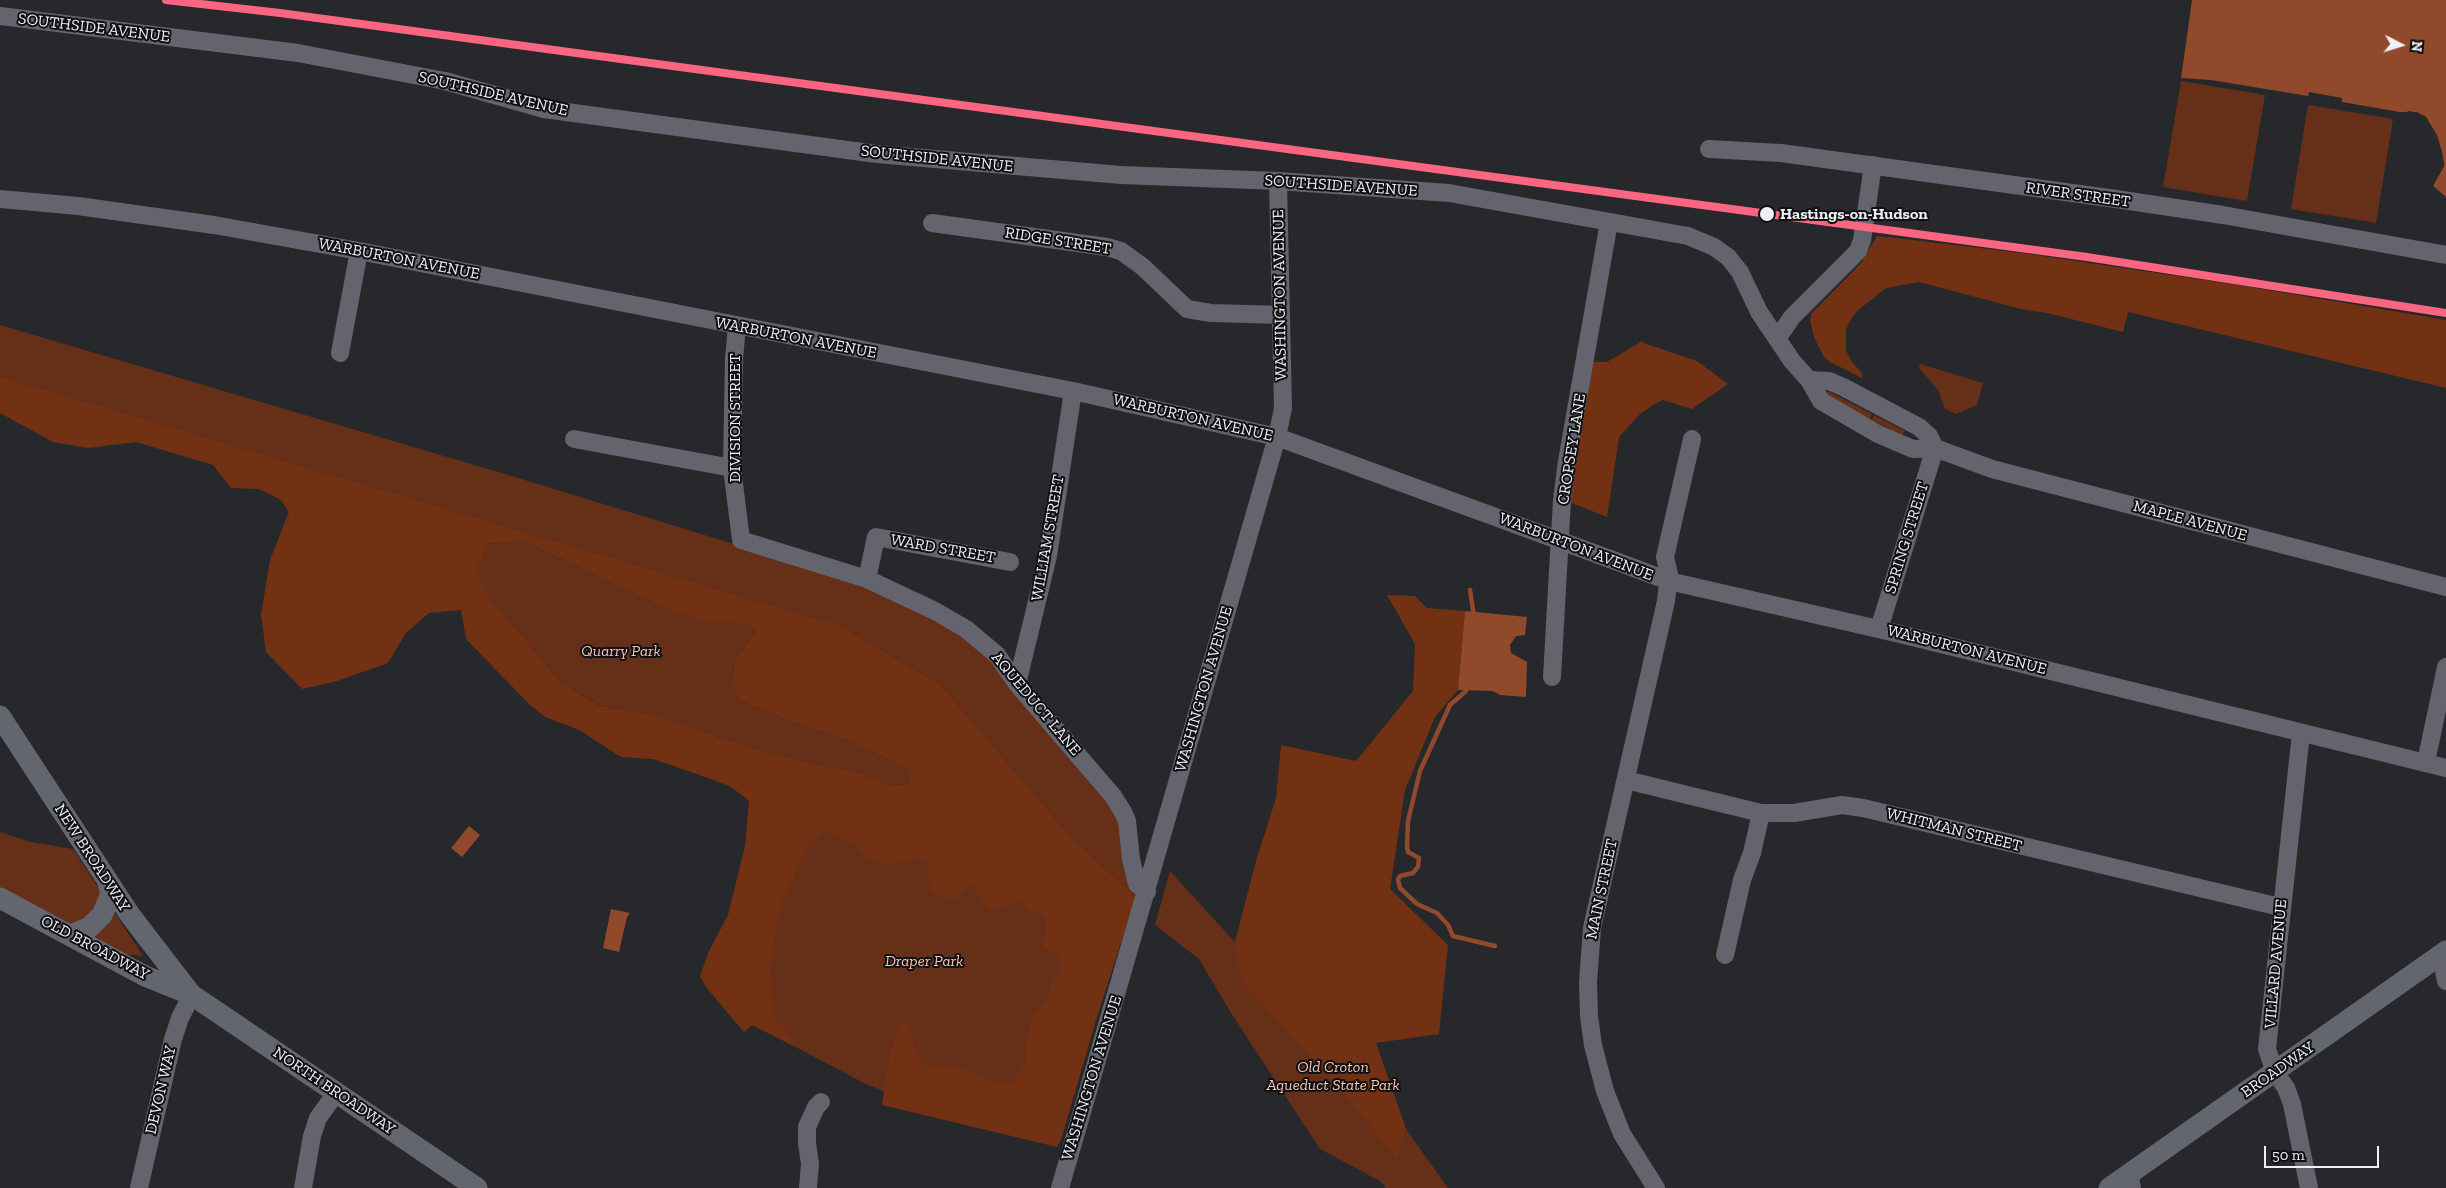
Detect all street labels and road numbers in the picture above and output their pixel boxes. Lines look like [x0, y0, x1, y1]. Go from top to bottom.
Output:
street label: SOUTHSIDE AVENUE [17, 9, 171, 47]
street label: SOUTHSIDE AVENUE [416, 67, 570, 121]
street label: SOUTHSIDE AVENUE [860, 141, 1014, 177]
street label: SOUTHSIDE AVENUE [1264, 171, 1418, 201]
street label: RIVER STREET [2024, 178, 2132, 212]
street label: WASHINGTON AVENUE [1269, 209, 1291, 381]
street label: RIDGE STREET [1003, 223, 1113, 259]
street label: WARBURTON AVENUE [317, 234, 481, 284]
street label: WARBURTON AVENUE [714, 313, 878, 363]
street label: DIVISION STREET [725, 353, 745, 483]
street label: WARBURTON AVENUE [1111, 390, 1275, 446]
street label: CROPSEY LANE [1554, 392, 1590, 506]
street label: WILLIAM STREET [1027, 473, 1069, 603]
street label: SPRING STREET [1881, 480, 1933, 596]
street label: MAPLE AVENUE [2131, 497, 2249, 545]
street label: WARBURTON AVENUE [1496, 509, 1656, 585]
street label: WARD STREET [889, 530, 997, 568]
street label: WASHINGTON AVENUE [1171, 604, 1237, 774]
street label: WARBURTON AVENUE [1885, 621, 2049, 679]
street label: AQUEDUCT LANE [987, 648, 1085, 760]
street label: NEW BROADWAY [50, 800, 134, 916]
street label: WHITMAN STREET [1884, 804, 2024, 856]
street label: MAIN STREET [1582, 837, 1622, 941]
street label: VILLARD AVENUE [2261, 898, 2291, 1030]
street label: OLD BROADWAY [38, 911, 152, 985]
street label: WASHINGTON AVENUE [1058, 993, 1126, 1163]
street label: BROADWAY [2238, 1038, 2318, 1102]
street label: NORTH BROADWAY [269, 1043, 399, 1139]
street label: DEVON WAY [141, 1044, 181, 1136]

